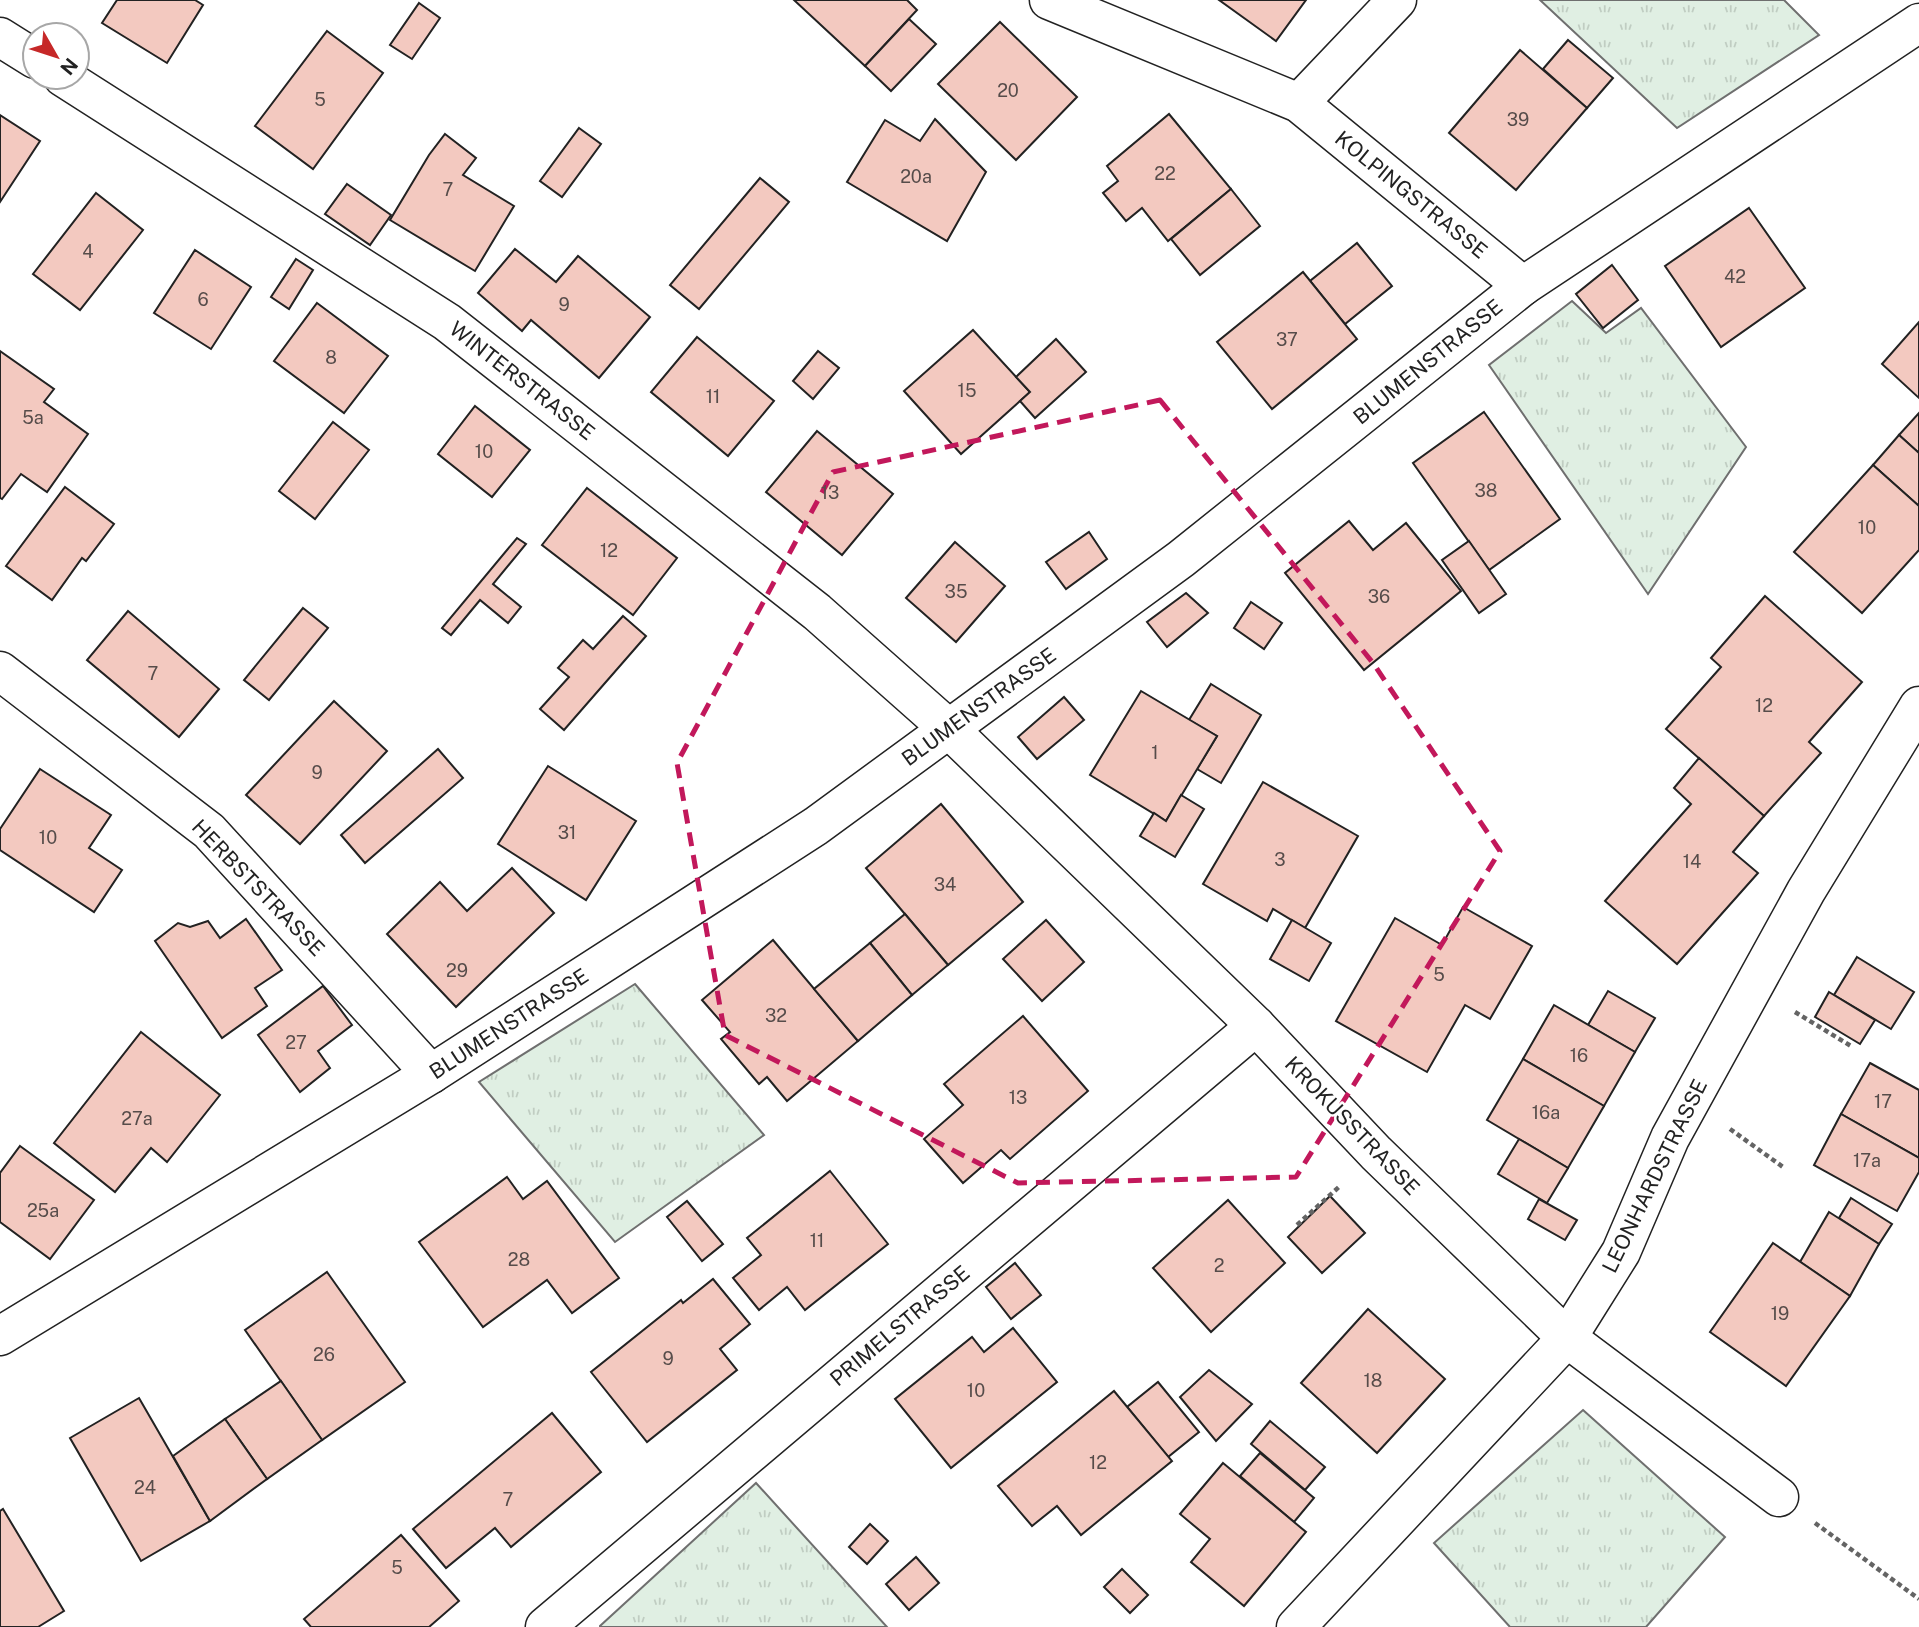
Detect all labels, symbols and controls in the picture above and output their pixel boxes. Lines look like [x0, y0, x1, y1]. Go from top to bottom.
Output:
north arrow [21, 21, 91, 91]
text: N [56, 54, 82, 79]
house number: 20 [997, 80, 1019, 101]
house number: 5 [314, 89, 326, 110]
house number: 39 [1507, 109, 1529, 130]
street label: KOLPINGSTRASSE [1330, 126, 1492, 264]
house number: 22 [1154, 163, 1176, 184]
house number: 20a [900, 166, 932, 187]
house number: 7 [443, 179, 453, 200]
house number: 4 [82, 241, 94, 262]
house number: 42 [1724, 266, 1746, 287]
house number: 6 [197, 289, 209, 310]
house number: 9 [558, 294, 570, 315]
street label: BLUMENSTRASSE [1348, 294, 1507, 429]
street label: WINTERSTRASSE [445, 316, 600, 445]
house number: 37 [1276, 329, 1298, 350]
house number: 8 [325, 347, 337, 368]
house number: 15 [958, 380, 976, 401]
house number: 11 [706, 386, 720, 407]
house number: 5a [22, 407, 44, 428]
house number: 10 [475, 441, 493, 462]
house number: 38 [1475, 480, 1497, 501]
house number: 13 [821, 482, 839, 503]
house number: 10 [1858, 517, 1876, 538]
house number: 12 [600, 540, 618, 561]
house number: 35 [945, 581, 967, 602]
house number: 36 [1368, 586, 1390, 607]
street label: BLUMENSTRASSE [897, 642, 1061, 771]
house number: 7 [148, 663, 158, 684]
house number: 12 [1755, 695, 1773, 716]
house number: 1 [1151, 742, 1159, 763]
house number: 9 [311, 762, 323, 783]
street label: HERBSTSTRASSE [187, 814, 330, 961]
house number: 31 [558, 822, 576, 843]
house number: 10 [39, 827, 57, 848]
house number: 3 [1274, 849, 1286, 870]
house number: 14 [1683, 851, 1701, 872]
house number: 34 [934, 874, 956, 895]
house number: 29 [446, 960, 468, 981]
street label: BLUMENSTRASSE [425, 963, 593, 1084]
house number: 5 [1433, 964, 1445, 985]
house number: 32 [765, 1005, 787, 1026]
house number: 27 [285, 1032, 307, 1053]
house number: 16 [1570, 1045, 1588, 1066]
street label: KROKUSSTRASSE [1280, 1051, 1425, 1200]
street label: LEONHARDSTRASSE [1597, 1075, 1712, 1277]
house number: 13 [1009, 1087, 1027, 1108]
house number: 17 [1874, 1091, 1892, 1112]
house number: 16a [1532, 1102, 1560, 1123]
house number: 27a [121, 1108, 153, 1129]
house number: 17a [1853, 1150, 1881, 1171]
house number: 25a [27, 1200, 59, 1221]
house number: 11 [810, 1230, 824, 1251]
house number: 28 [508, 1249, 530, 1270]
house number: 2 [1214, 1255, 1224, 1276]
street label: PRIMELSTRASSE [825, 1260, 974, 1391]
house number: 19 [1771, 1303, 1789, 1324]
house number: 26 [313, 1344, 335, 1365]
house number: 9 [662, 1348, 674, 1369]
house number: 18 [1364, 1370, 1382, 1391]
house number: 10 [967, 1380, 985, 1401]
house number: 12 [1089, 1452, 1107, 1473]
house number: 24 [134, 1477, 156, 1498]
house number: 7 [503, 1489, 513, 1510]
house number: 5 [391, 1557, 403, 1578]

